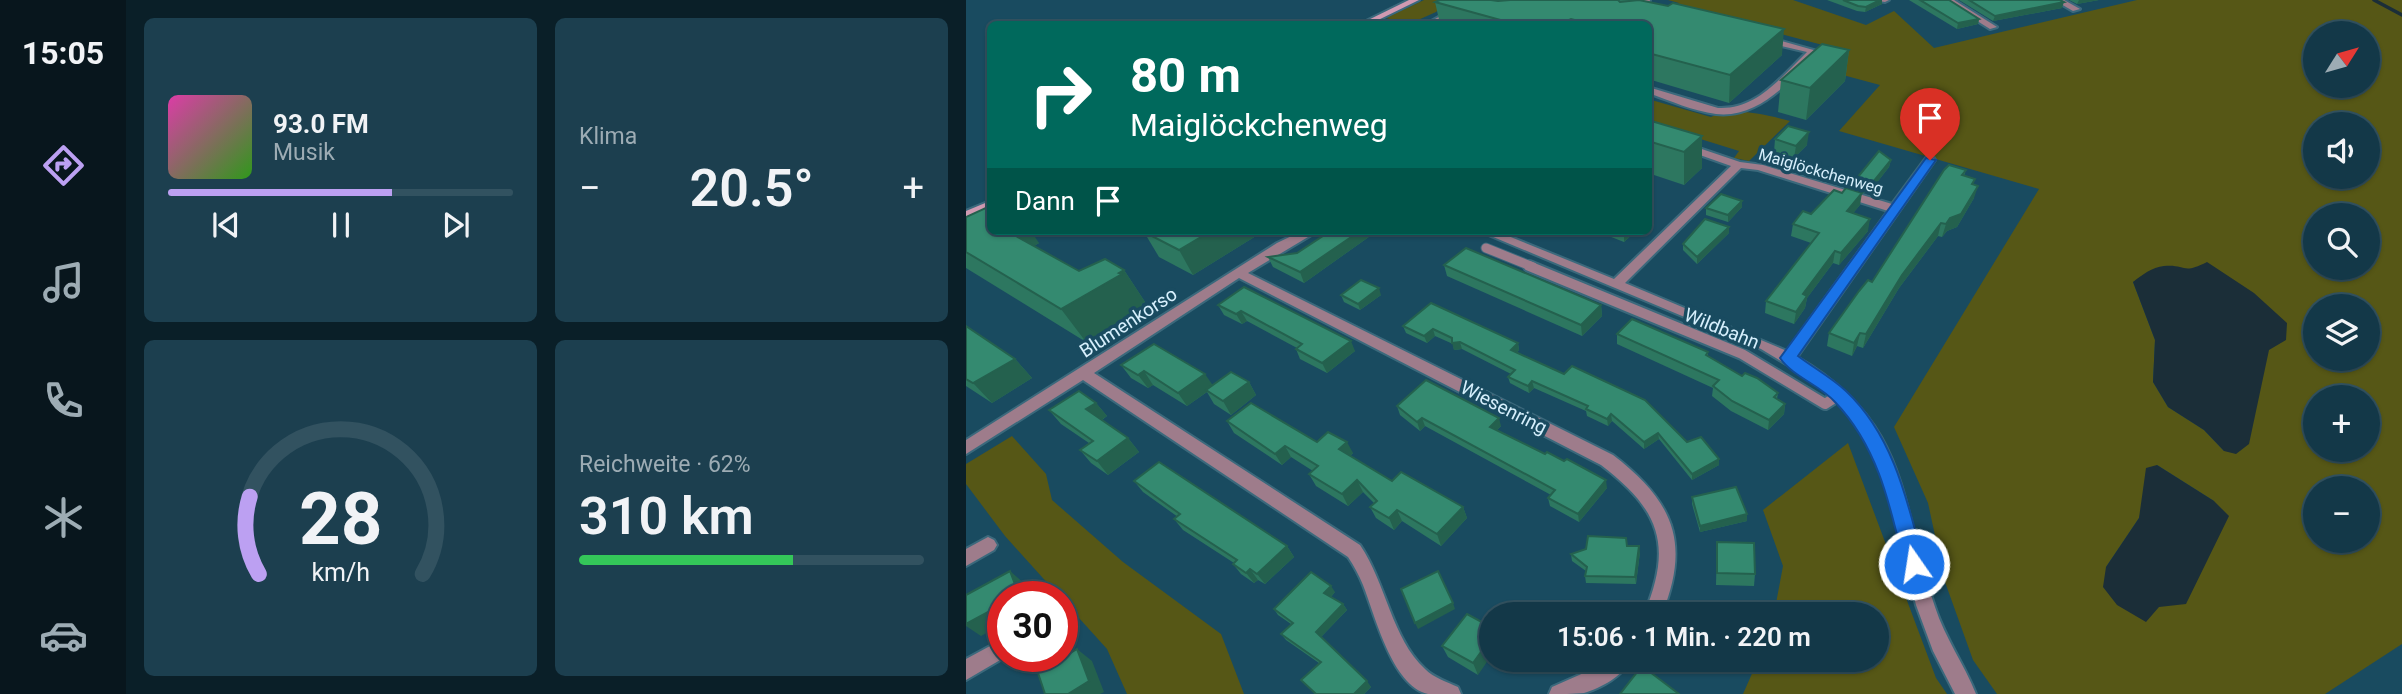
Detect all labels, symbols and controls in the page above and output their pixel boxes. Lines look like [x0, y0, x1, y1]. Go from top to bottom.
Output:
north arrow [2303, 21, 2380, 98]
map controls [2303, 21, 2380, 553]
text: 15:05 [22, 34, 104, 72]
text: 80 m [1130, 47, 1241, 104]
icon: right [1015, 49, 1106, 140]
pin [1900, 88, 1960, 160]
icon: arrive [1911, 99, 1949, 137]
text: Maiglöckchenweg [1130, 106, 1388, 144]
text: 93.0 FM [273, 109, 369, 139]
button: sound [2303, 112, 2380, 189]
text: Klima [579, 123, 637, 150]
text: Musik [273, 139, 335, 166]
icon: directions [39, 141, 88, 190]
street label: Maiglöckchenweg [1756, 145, 1885, 198]
text: 20.5° [690, 158, 814, 219]
text: − [579, 166, 601, 210]
text: + [902, 166, 924, 210]
icon: arrive [1089, 182, 1127, 220]
text: Dann [1015, 186, 1075, 216]
button: search [2303, 203, 2380, 280]
icon: previous [207, 206, 245, 244]
icon: pause [322, 206, 360, 244]
icon: next [437, 206, 475, 244]
icon: music [39, 258, 88, 307]
street label: Blumenkorso [1075, 282, 1181, 362]
button: layers [2303, 294, 2380, 371]
street label: Wildbahn [1681, 303, 1763, 354]
icon: phone [39, 376, 88, 425]
street label: Wiesenring [1457, 376, 1551, 439]
button: + [2303, 385, 2380, 462]
text: Reichweite · 62% [579, 451, 751, 478]
text: 28 [299, 476, 382, 562]
button: − [2303, 476, 2380, 553]
text: 310 km [579, 486, 754, 547]
icon: climate [39, 493, 88, 542]
position arrow [1877, 527, 1951, 601]
text: km/h [311, 558, 370, 587]
speed limit sign: 30 [987, 581, 1078, 672]
icon: car [39, 611, 88, 660]
text: 15:06 · 1 Min. · 220 m [1557, 622, 1811, 652]

